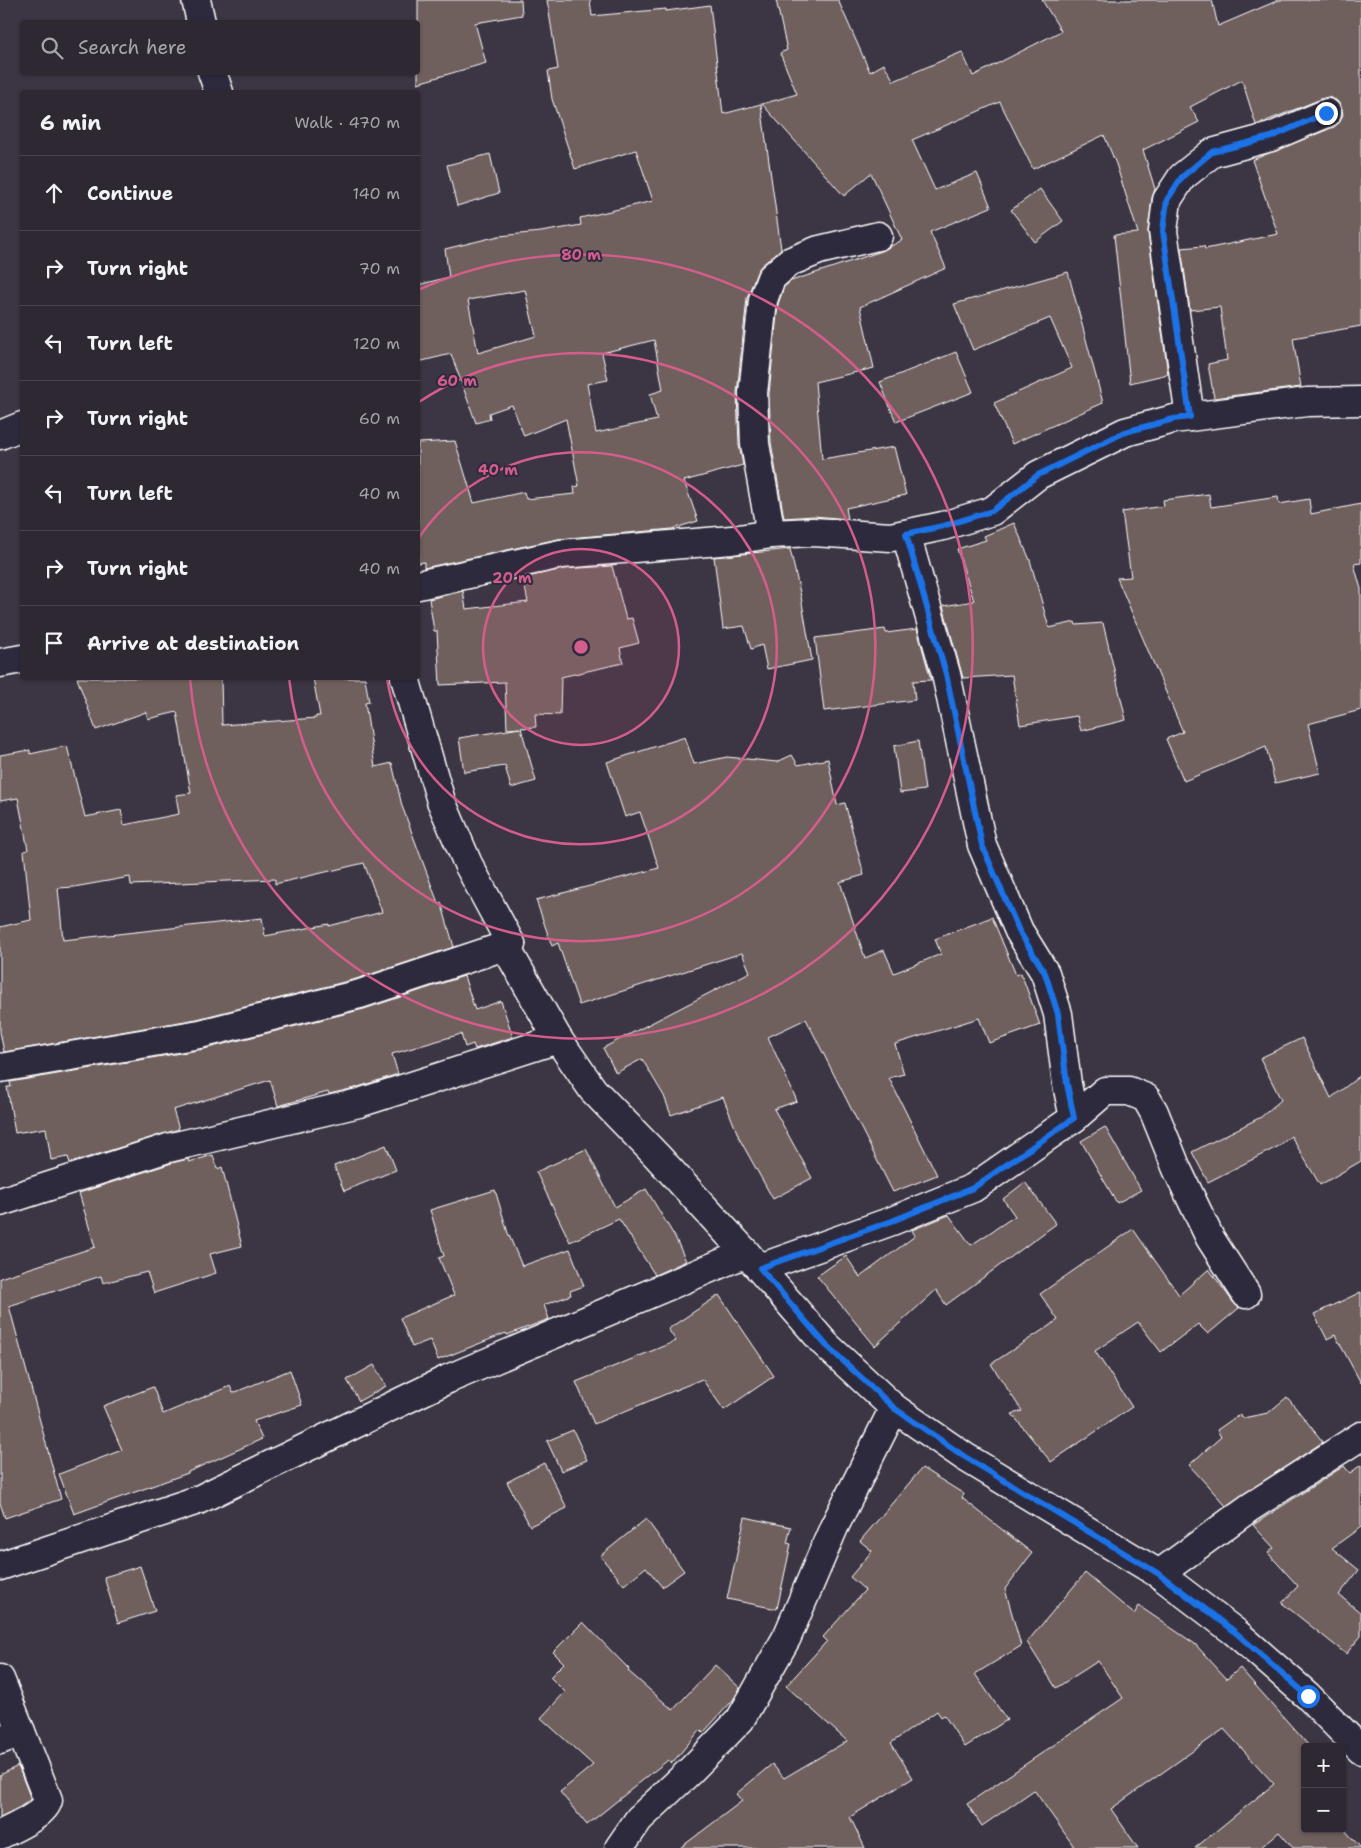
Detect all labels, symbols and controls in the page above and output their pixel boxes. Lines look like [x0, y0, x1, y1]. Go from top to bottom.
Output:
search box [20, 20, 420, 75]
icon: search [38, 34, 66, 62]
text: Search here [78, 35, 187, 60]
route end [1315, 102, 1338, 125]
text: 6 min [40, 109, 101, 137]
text: Walk · 470 m [295, 112, 400, 133]
icon: ahead [40, 179, 68, 207]
text: Continue [87, 181, 173, 206]
text: 140 m [353, 183, 400, 204]
text: 80 m [561, 245, 601, 265]
icon: right [40, 254, 68, 282]
text: Turn right [87, 256, 188, 281]
text: 70 m [359, 258, 400, 279]
icon: left [40, 329, 68, 357]
text: Turn left [87, 331, 173, 356]
text: 120 m [353, 333, 400, 354]
text: 60 m [437, 371, 477, 391]
icon: right [40, 404, 68, 432]
text: Turn right [87, 406, 188, 431]
text: 60 m [359, 408, 400, 429]
text: 40 m [478, 460, 518, 480]
icon: left [40, 479, 68, 507]
text: Turn left [87, 481, 173, 506]
text: 40 m [358, 483, 400, 504]
icon: right [40, 554, 68, 582]
text: Turn right [87, 556, 188, 581]
text: 40 m [358, 558, 400, 579]
text: 20 m [492, 568, 532, 588]
icon: arrive [40, 629, 68, 657]
text: Arrive at destination [87, 631, 299, 656]
centre of rings [572, 638, 590, 656]
route start [1297, 1685, 1320, 1708]
map controls [1301, 1743, 1346, 1833]
button: + [1301, 1743, 1346, 1788]
button: − [1301, 1788, 1346, 1833]

